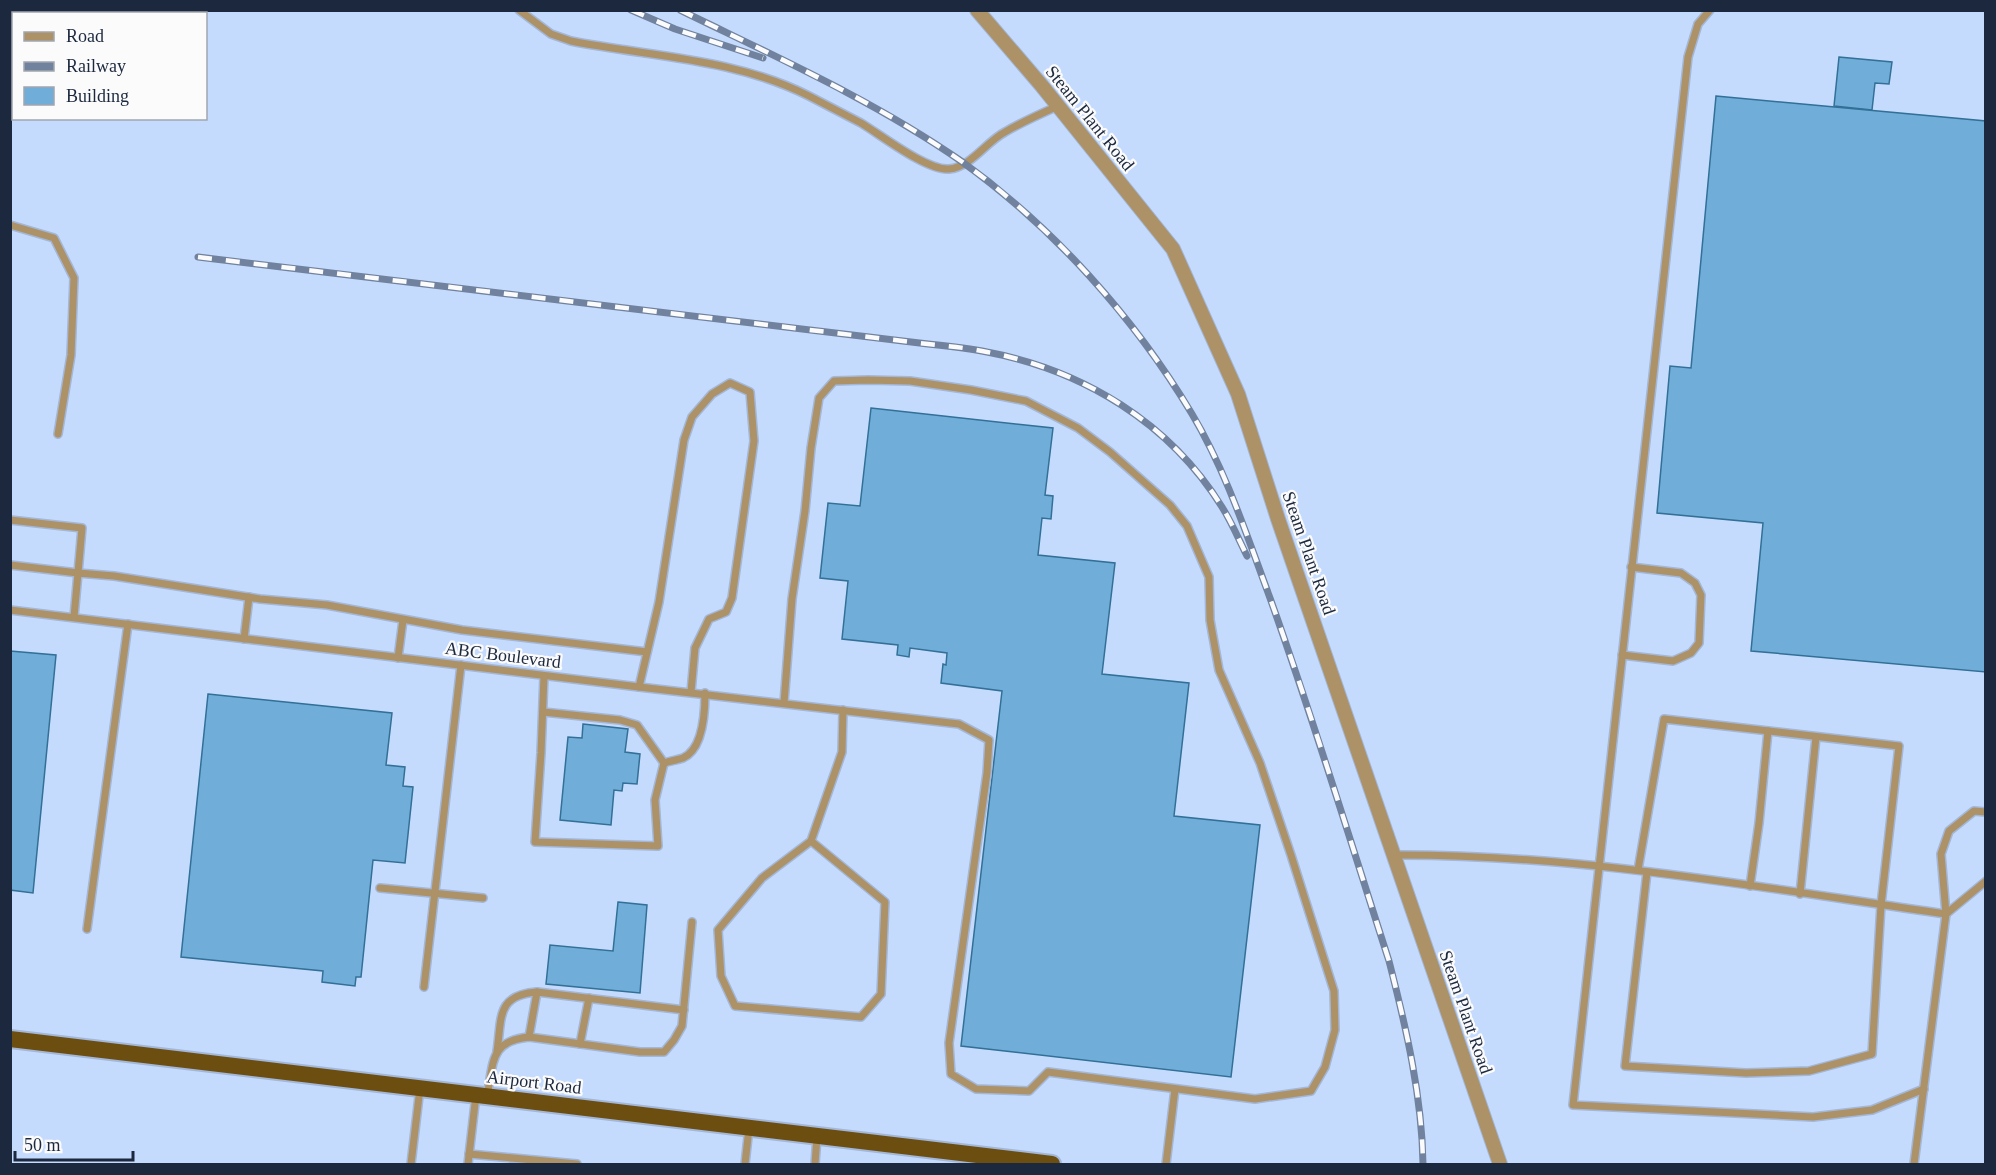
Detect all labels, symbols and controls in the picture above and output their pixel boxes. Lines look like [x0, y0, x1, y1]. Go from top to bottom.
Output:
legend [12, 12, 207, 120]
text: Road [66, 26, 104, 46]
text: Railway [66, 56, 126, 76]
street label: Steam Plant Road [1042, 62, 1138, 174]
text: Building [66, 86, 129, 106]
street label: Steam Plant Road [1279, 489, 1339, 617]
street label: ABC Boulevard [444, 638, 562, 672]
street label: Steam Plant Road [1436, 948, 1496, 1076]
street label: Airport Road [485, 1066, 583, 1098]
scale bar [15, 1124, 134, 1162]
text: 50 m [24, 1135, 61, 1155]

